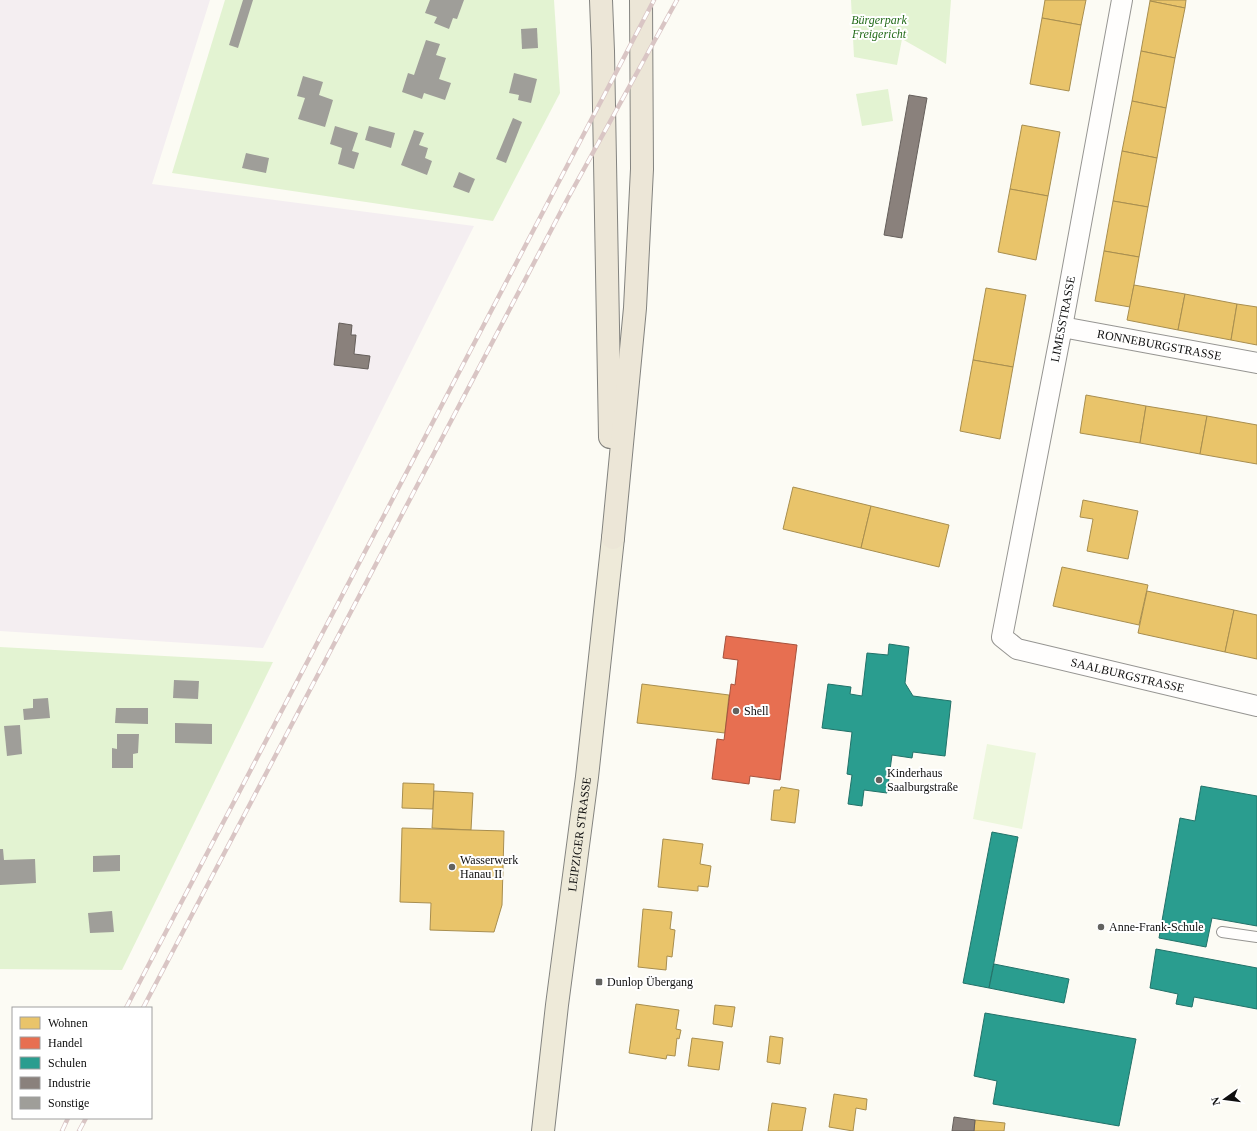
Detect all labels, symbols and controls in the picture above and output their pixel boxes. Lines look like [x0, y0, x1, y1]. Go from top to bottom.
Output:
park label: Bürgerpark Freigericht [851, 13, 907, 41]
street label: LIMESSTRASSE [1048, 275, 1078, 363]
street label: RONNEBURGSTRASSE [1096, 327, 1223, 363]
street label: SAALBURGSTRASSE [1069, 655, 1186, 695]
place label: Shell [744, 704, 769, 718]
marker: Shell [731, 706, 741, 716]
place label: Kinderhaus Saalburgstraße [887, 766, 958, 794]
marker: Kinderhaus Saalburgstraße [874, 775, 884, 785]
street label: LEIPZIGER STRASSE [565, 776, 594, 892]
place label: Wasserwerk Hanau II [460, 853, 518, 881]
marker: Wasserwerk Hanau II [447, 862, 457, 872]
place label: Anne-Frank-Schule [1109, 920, 1204, 934]
marker: Anne-Frank-Schule [1096, 922, 1106, 932]
place label: Dunlop Übergang [607, 975, 693, 989]
marker: Dunlop Übergang [594, 977, 604, 987]
legend [12, 1007, 152, 1119]
text: Wohnen [48, 1016, 88, 1030]
text: Handel [48, 1036, 83, 1050]
text: Schulen [48, 1056, 87, 1070]
text: Industrie [48, 1076, 91, 1090]
north arrow [1205, 1079, 1245, 1119]
text: Sonstige [48, 1096, 89, 1110]
text: N [1209, 1096, 1222, 1107]

